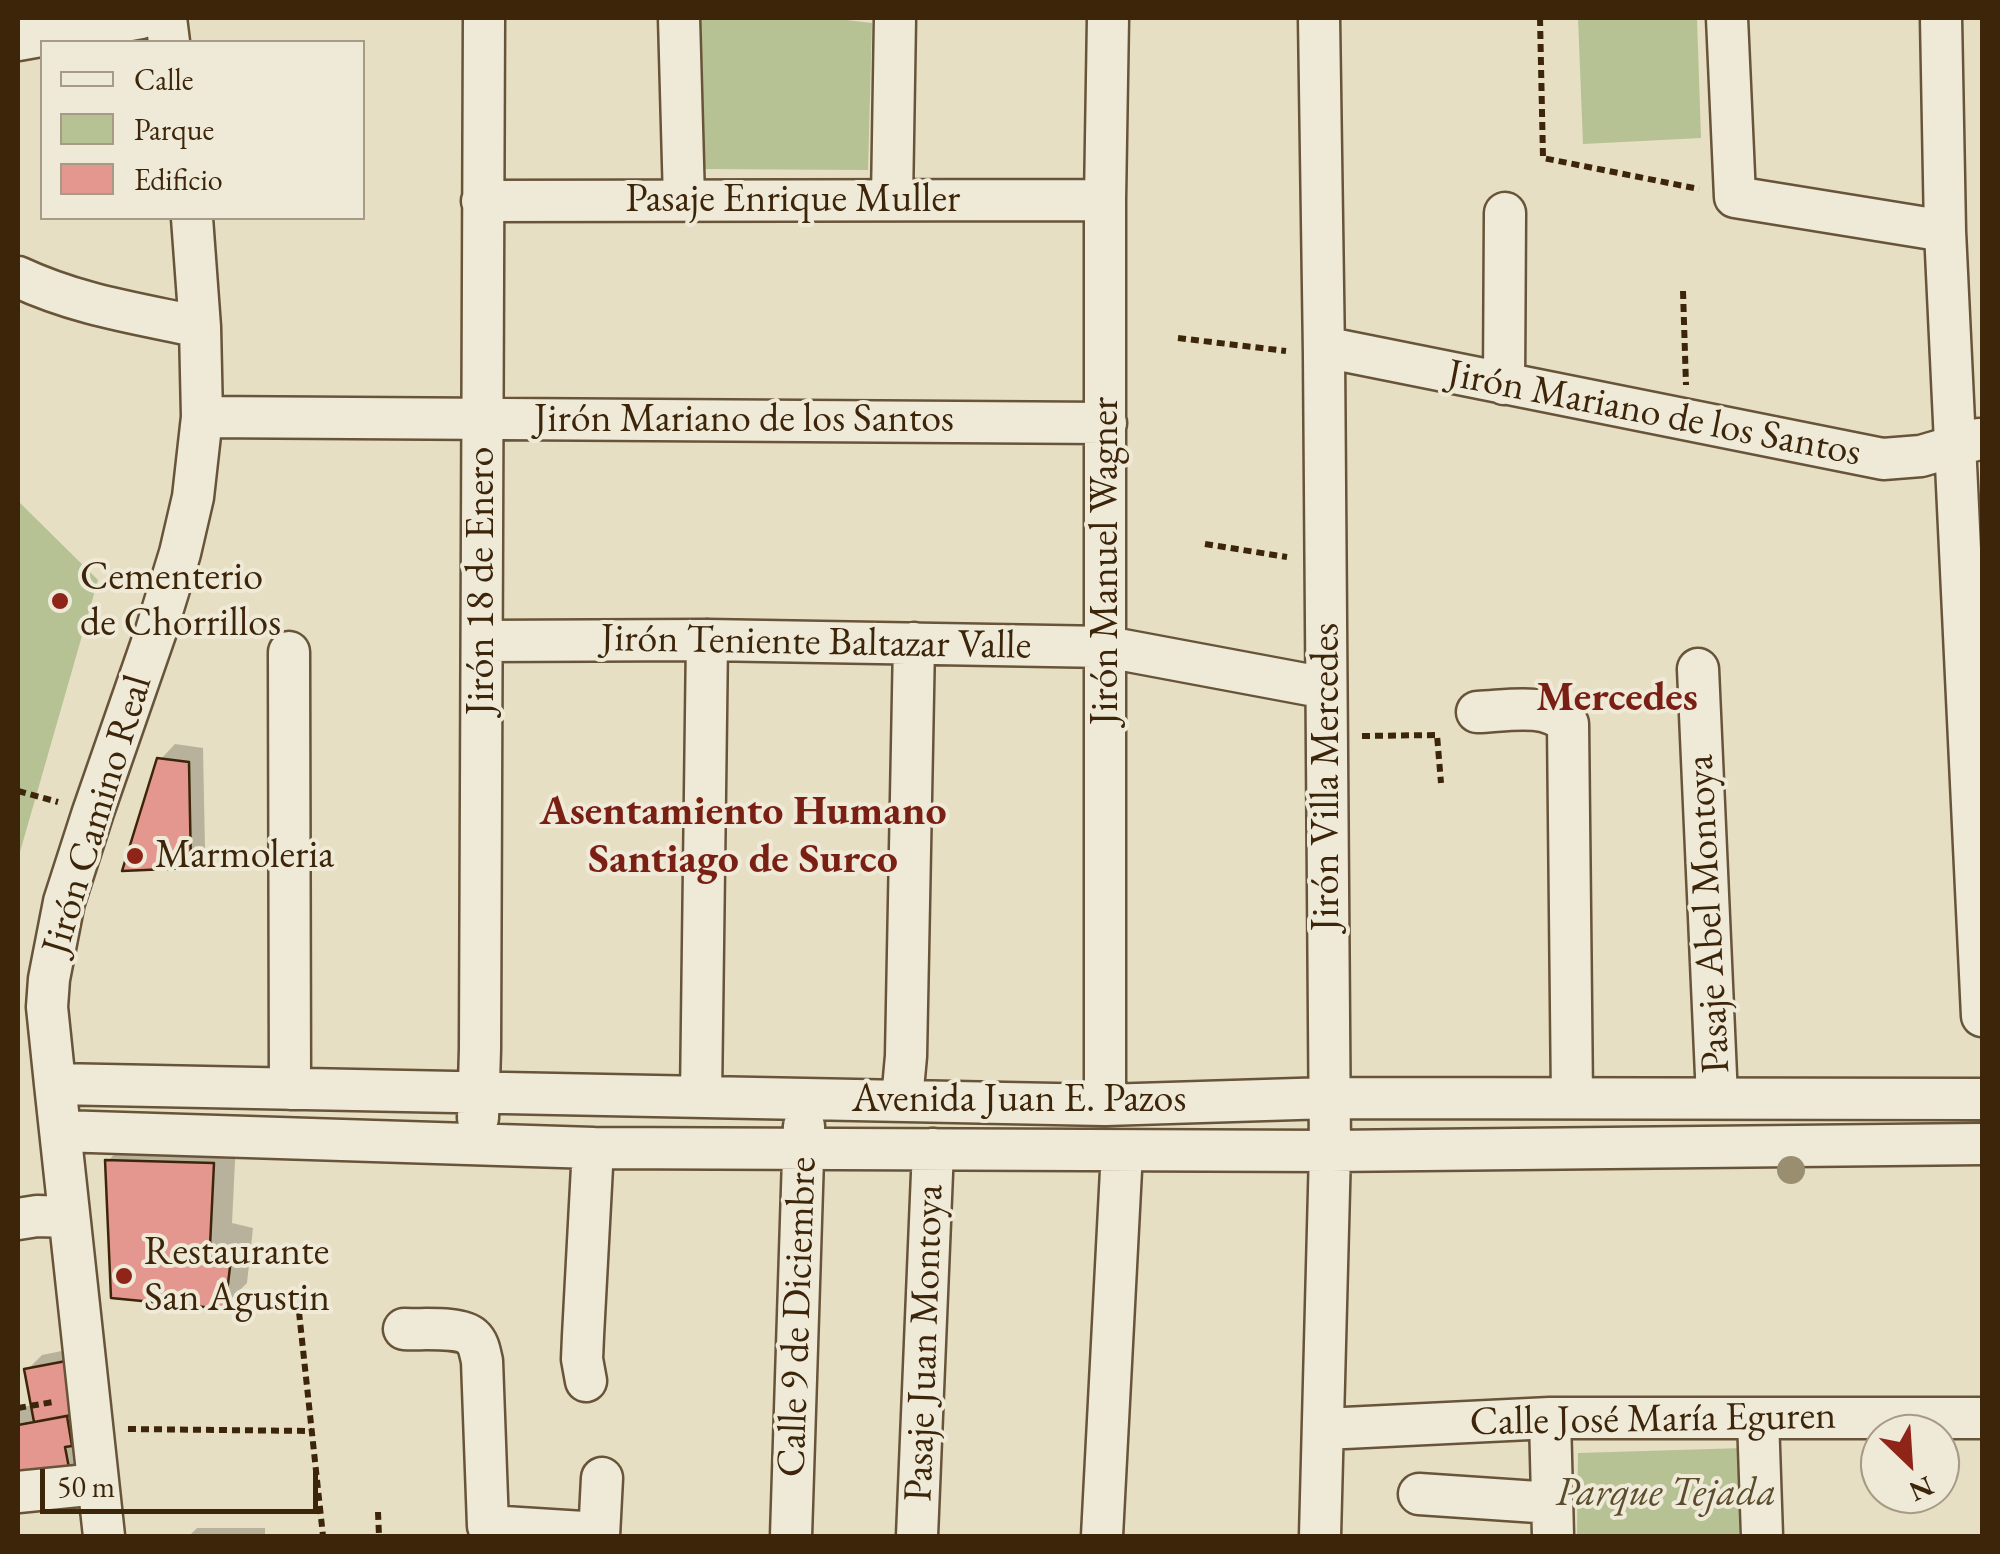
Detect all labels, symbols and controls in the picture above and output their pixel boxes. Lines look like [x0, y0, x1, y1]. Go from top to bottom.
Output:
legend [40, 40, 365, 220]
text: Calle [134, 60, 193, 99]
text: Parque [134, 110, 214, 149]
text: Edificio [134, 160, 223, 199]
street label: Pasaje Enrique Muller [626, 176, 960, 224]
street label: Jirón Mariano de los Santos [1443, 350, 1865, 478]
street label: Jirón Mariano de los Santos [534, 396, 954, 444]
street label: Jirón Manuel Wagner [1082, 397, 1130, 725]
street label: Jirón 18 de Enero [458, 447, 506, 715]
place label: Cementerio de Chorrillos [80, 554, 281, 648]
marker: Cementerio de Chorrillos [49, 590, 71, 612]
street label: Jirón Teniente Baltazar Valle [600, 615, 1032, 671]
street label: Jirón Villa Mercedes [1303, 623, 1351, 931]
street label: Jirón Camino Real [33, 670, 163, 960]
district label: Mercedes [1536, 674, 1698, 724]
street label: Pasaje Abel Montoya [1677, 753, 1741, 1075]
district label: Asentamiento Humano Santiago de Surco [539, 788, 947, 886]
place label: Marmoleria [155, 832, 334, 880]
marker: Marmoleria [124, 845, 146, 867]
street label: Avenida Juan E. Pazos [852, 1076, 1186, 1124]
street label: Calle 9 de Diciembre [768, 1156, 828, 1478]
street label: Pasaje Juan Montoya [895, 1184, 955, 1502]
place label: Restaurante San Agustin [144, 1229, 330, 1323]
marker: Restaurante San Agustin [113, 1265, 135, 1287]
street label: Calle José María Eguren [1469, 1393, 1837, 1447]
north arrow [1860, 1414, 1960, 1514]
scale bar [45, 1449, 322, 1511]
text: 50 m [57, 1467, 115, 1506]
text: N [1904, 1468, 1940, 1510]
park label: Parque Tejada [1556, 1470, 1776, 1518]

